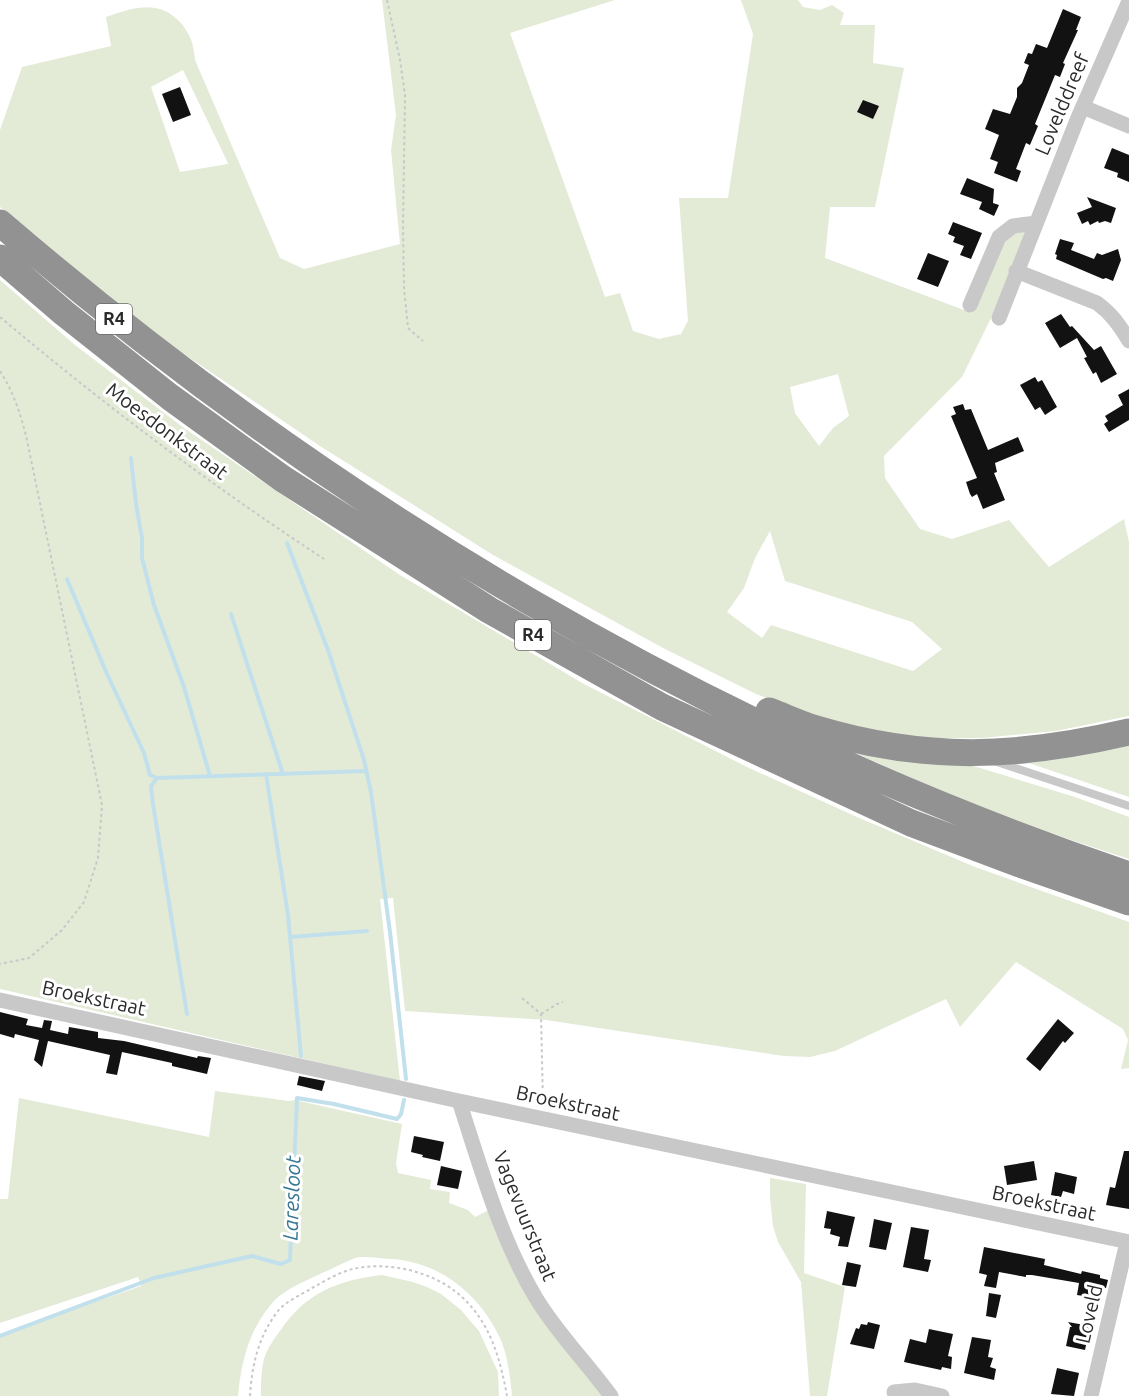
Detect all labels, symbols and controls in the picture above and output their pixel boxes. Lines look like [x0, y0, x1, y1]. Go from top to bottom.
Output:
street label: Lovelddreef [1030, 49, 1093, 158]
road number: R4 [96, 304, 132, 334]
street label: Moesdonkstraat [102, 377, 233, 484]
road number: R4 [515, 620, 551, 650]
street label: Broekstraat [40, 975, 148, 1020]
street label: Broekstraat [514, 1080, 622, 1125]
street label: Vagevuurstraat [489, 1148, 562, 1284]
water label: Laresloot [278, 1154, 305, 1241]
street label: Broekstraat [990, 1180, 1098, 1225]
street label: Loveld [1071, 1282, 1106, 1345]

